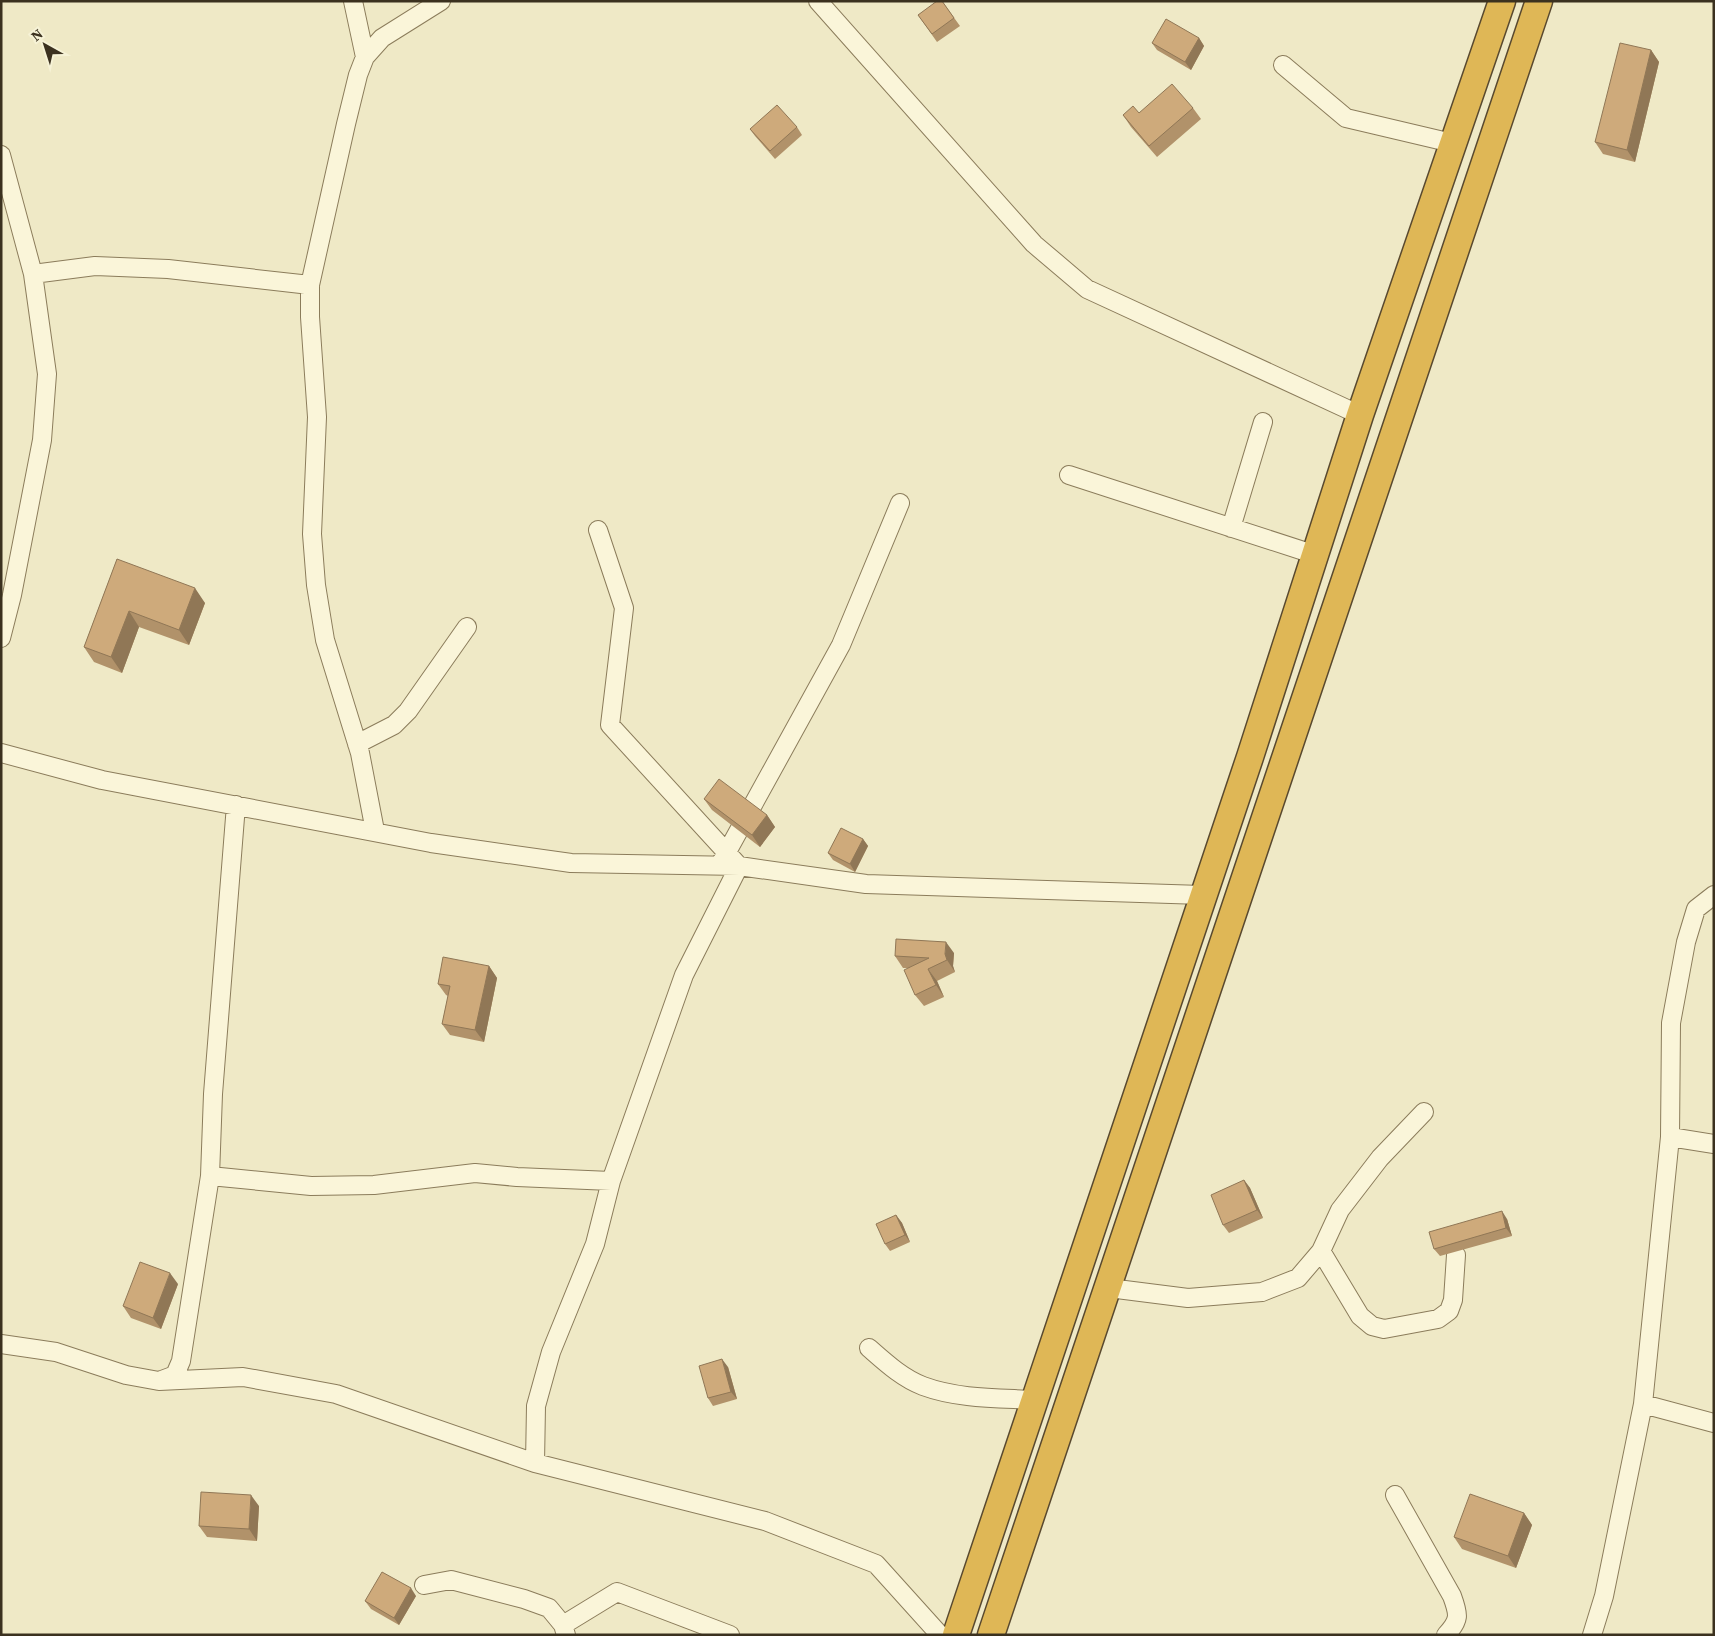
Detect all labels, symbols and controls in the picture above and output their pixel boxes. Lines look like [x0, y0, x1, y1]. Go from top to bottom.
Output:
north arrow [20, 20, 70, 70]
text: N [27, 24, 47, 46]

